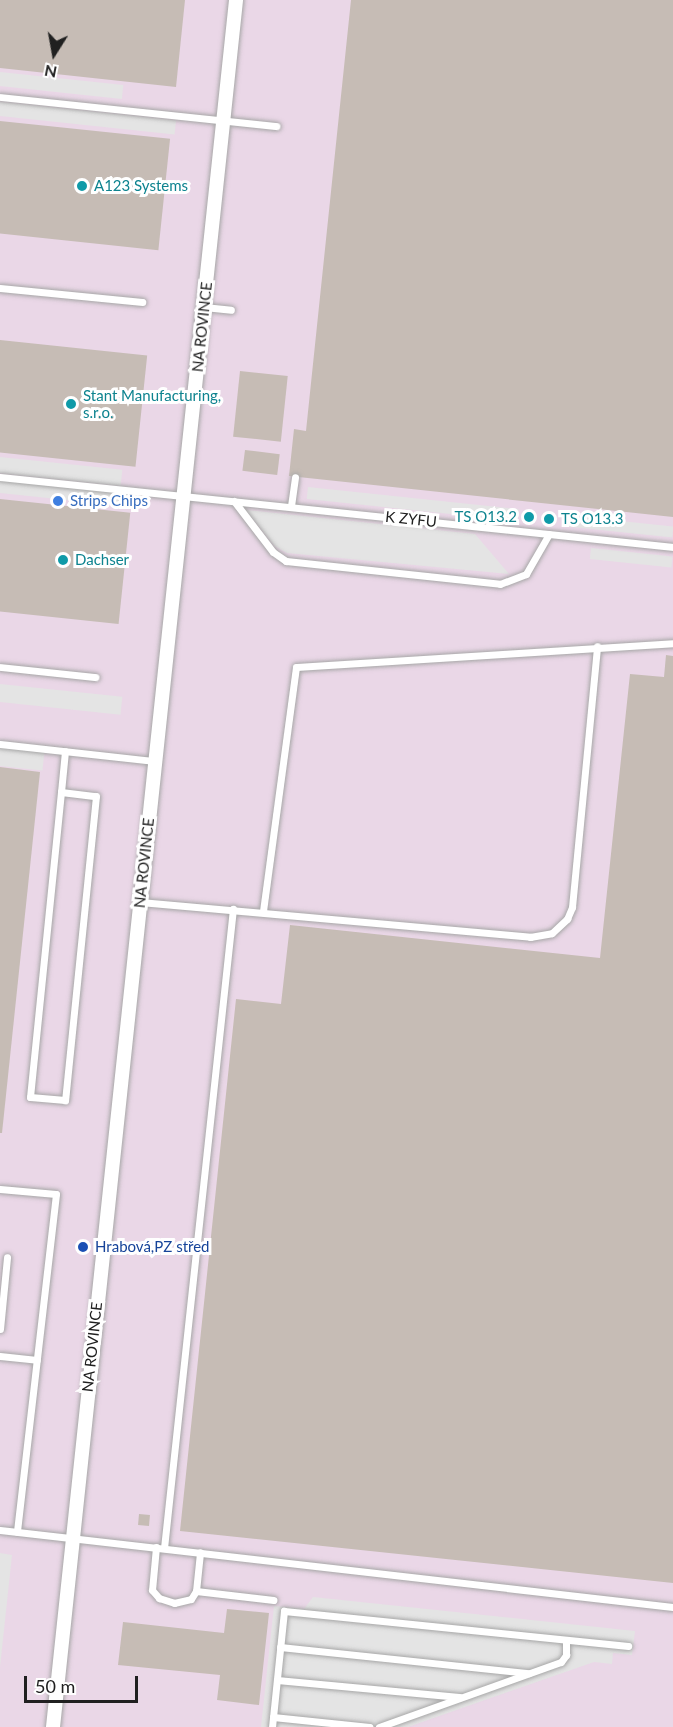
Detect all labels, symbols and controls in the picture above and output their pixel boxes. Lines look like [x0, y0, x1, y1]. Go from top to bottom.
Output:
north arrow [24, 24, 84, 84]
text: N [43, 62, 58, 83]
place label: A123 Systems [94, 177, 188, 195]
marker: A123 Systems [75, 179, 89, 193]
street label: NA ROVINCE [188, 281, 216, 373]
place label: Stant Manufacturing, s.r.o. [83, 386, 221, 421]
marker: Stant Manufacturing, s.r.o. [64, 397, 78, 411]
place label: Strips Chips [70, 492, 148, 510]
marker: Strips Chips [51, 494, 65, 508]
street label: K ZYFU [384, 507, 438, 531]
place label: TS O13.2 [455, 508, 517, 526]
marker: TS O13.2 [522, 510, 536, 524]
place label: TS O13.3 [561, 510, 623, 528]
marker: TS O13.3 [542, 512, 556, 526]
place label: Dachser [75, 551, 129, 569]
marker: Dachser [56, 553, 70, 567]
street label: NA ROVINCE [130, 817, 158, 909]
place label: Hrabová,PZ střed [95, 1238, 209, 1256]
marker: Hrabová,PZ střed [76, 1240, 90, 1254]
street label: NA ROVINCE [78, 1301, 106, 1393]
scale bar [27, 1664, 141, 1702]
text: 50 m [35, 1675, 75, 1697]

